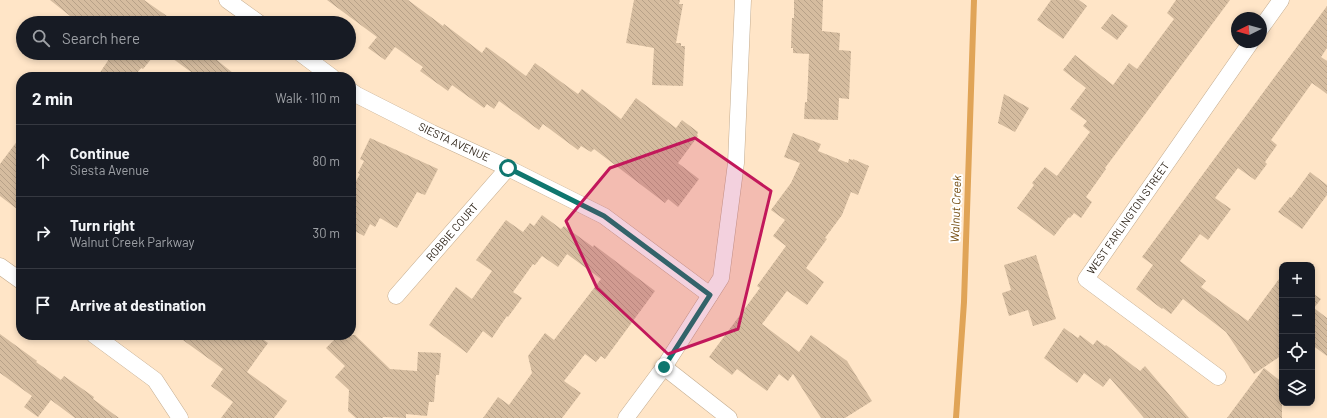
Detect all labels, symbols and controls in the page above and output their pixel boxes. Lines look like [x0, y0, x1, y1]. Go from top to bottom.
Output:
north arrow [1231, 12, 1267, 48]
search box [16, 16, 356, 60]
icon: search [30, 27, 52, 49]
text: Search here [62, 29, 140, 47]
text: 2 min [32, 88, 73, 108]
text: Walk · 110 m [275, 90, 340, 106]
street label: SIESTA AVENUE [417, 119, 492, 164]
text: Continue [70, 144, 130, 162]
icon: ahead [32, 150, 54, 172]
text: 80 m [313, 153, 340, 169]
route start [499, 159, 517, 177]
street label: WEST FARLINGTON STREET [1084, 159, 1171, 276]
text: Siesta Avenue [70, 162, 149, 178]
water label: Walnut Creek [947, 175, 963, 243]
street label: ROBBIE COURT [423, 200, 480, 263]
text: Turn right [70, 216, 135, 234]
icon: right [32, 222, 54, 244]
text: 30 m [313, 225, 340, 241]
text: Walnut Creek Parkway [70, 234, 195, 250]
map controls [1279, 262, 1315, 406]
button: + [1279, 262, 1315, 298]
icon: arrive [32, 294, 54, 316]
text: Arrive at destination [70, 296, 206, 314]
button: − [1279, 298, 1315, 334]
button: locate [1279, 334, 1315, 370]
route end [655, 358, 673, 376]
button: layers [1279, 370, 1315, 406]

